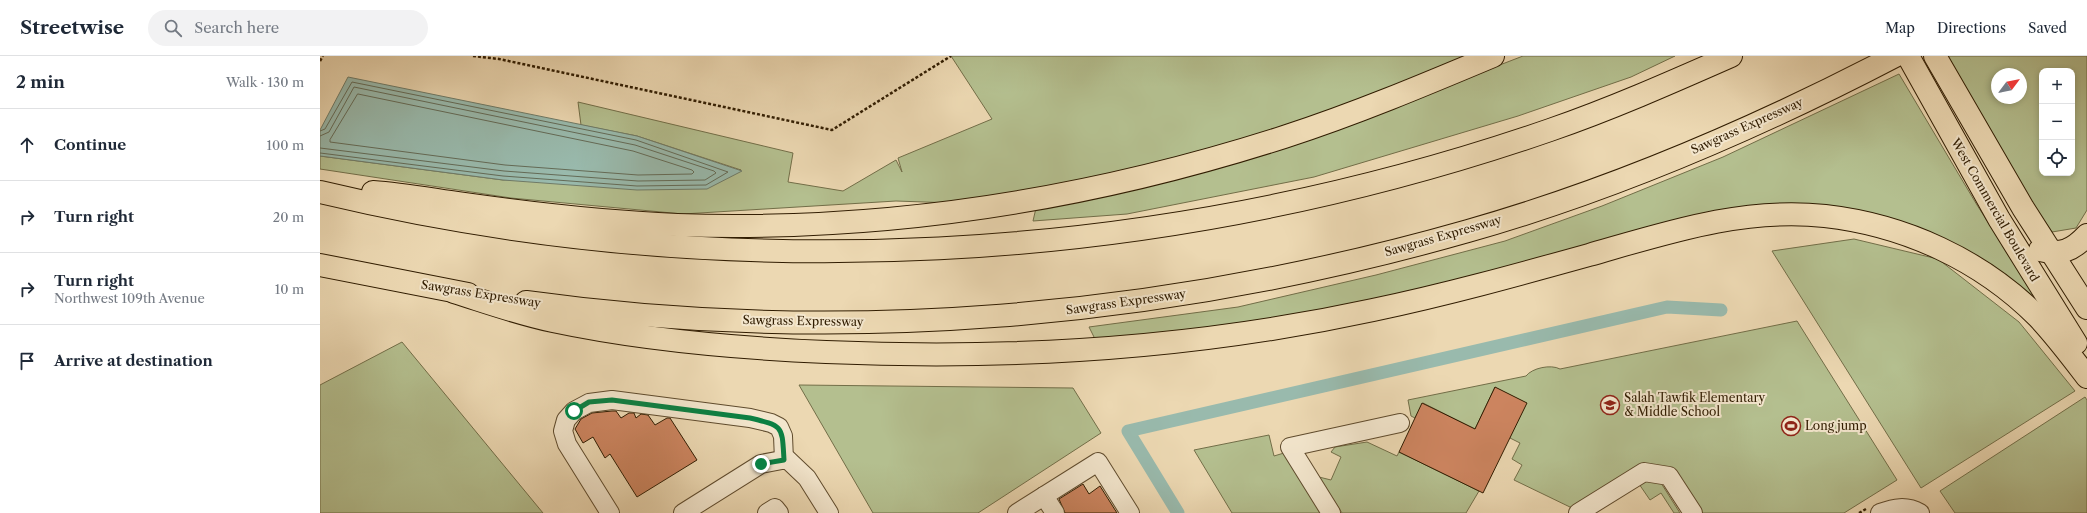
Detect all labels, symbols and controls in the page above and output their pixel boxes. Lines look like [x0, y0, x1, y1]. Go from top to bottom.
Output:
search box [148, 10, 428, 46]
text: Streetwise [20, 16, 124, 39]
icon: search [162, 17, 184, 39]
text: Search here [194, 18, 279, 37]
text: Map [1885, 19, 1915, 37]
text: Directions [1937, 19, 2006, 37]
text: Saved [2028, 19, 2067, 37]
north arrow [1991, 68, 2027, 104]
map controls [2039, 68, 2075, 176]
button: + [2039, 68, 2075, 104]
text: 2 min [16, 72, 65, 92]
text: Walk · 130 m [226, 74, 304, 90]
street label: Sawgrass Expressway [1688, 94, 1805, 157]
button: − [2039, 104, 2075, 140]
icon: ahead [16, 134, 38, 156]
text: Continue [54, 135, 126, 154]
street label: West Commercial Boulevard [1948, 135, 2043, 285]
text: 100 m [266, 137, 304, 153]
button: locate [2039, 140, 2075, 176]
icon: right [16, 206, 38, 228]
text: Turn right [54, 207, 134, 226]
text: 20 m [273, 209, 304, 225]
street label: Sawgrass Expressway [1383, 212, 1503, 259]
text: Turn right [54, 271, 134, 290]
street label: Sawgrass Expressway [420, 277, 542, 310]
icon: right [16, 278, 38, 300]
text: 10 m [275, 281, 304, 297]
street label: Sawgrass Expressway [1065, 286, 1187, 317]
text: Northwest 109th Avenue [54, 290, 205, 306]
street label: Sawgrass Expressway [742, 312, 864, 329]
icon: arrive [16, 350, 38, 372]
text: Arrive at destination [54, 351, 213, 370]
place label: Salah Tawfik Elementary & Middle School [1624, 390, 1766, 419]
school or university icon: Salah Tawfik Elementary & Middle School [1599, 394, 1621, 416]
route start [565, 402, 583, 420]
sports icon: Long jump [1780, 415, 1802, 437]
place label: Long jump [1805, 418, 1867, 433]
route end [752, 455, 770, 473]

